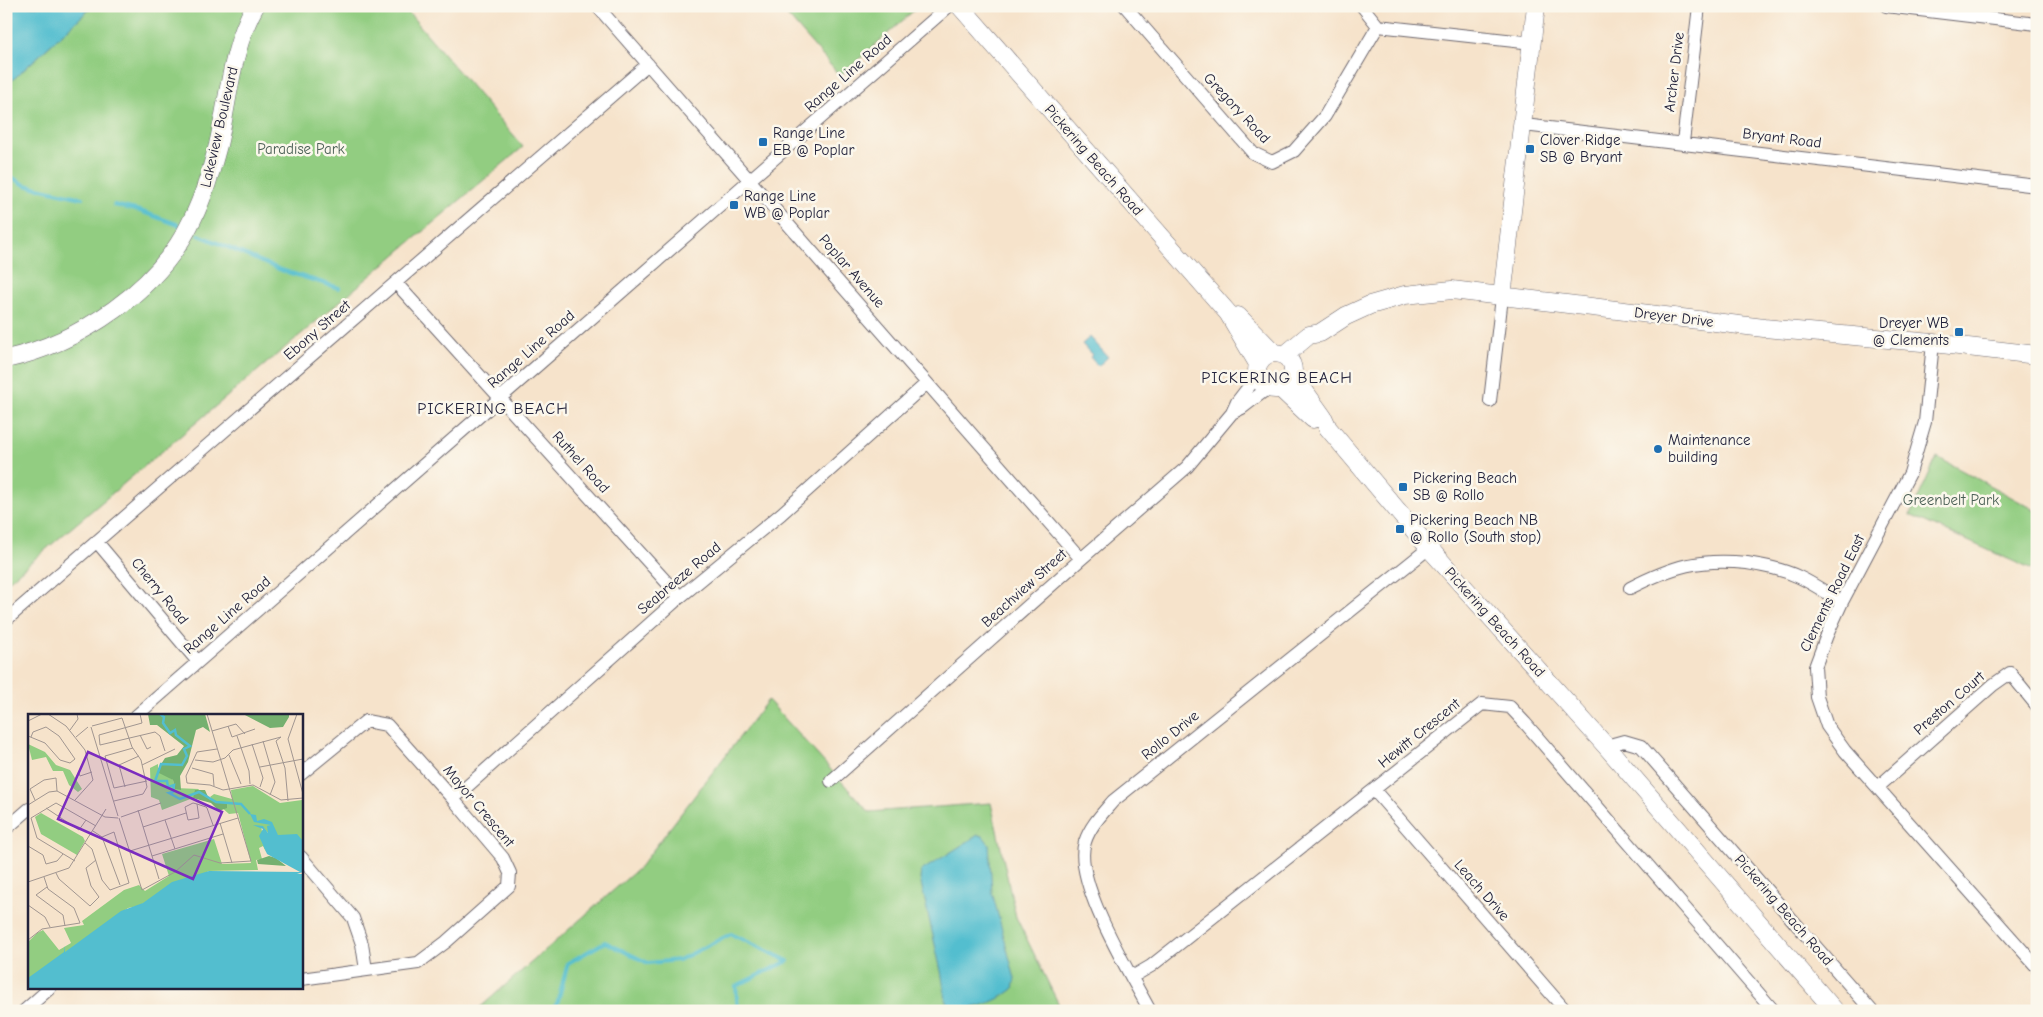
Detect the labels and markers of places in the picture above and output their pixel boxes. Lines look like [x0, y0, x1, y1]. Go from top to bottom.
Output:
place label: Range Line EB @ Poplar [773, 124, 855, 159]
place label: Clover Ridge SB @ Bryant [1540, 131, 1623, 166]
marker: Range Line EB @ Poplar [757, 136, 769, 148]
marker: Clover Ridge SB @ Bryant [1524, 143, 1536, 155]
place label: Range Line WB @ Poplar [744, 187, 830, 222]
marker: Range Line WB @ Poplar [728, 199, 740, 211]
place label: Dreyer WB @ Clements [1873, 314, 1949, 349]
marker: Dreyer WB @ Clements [1953, 326, 1965, 338]
place label: Maintenance building [1668, 431, 1751, 466]
marker: Maintenance building [1652, 443, 1664, 455]
place label: Pickering Beach SB @ Rollo [1413, 469, 1517, 504]
marker: Pickering Beach SB @ Rollo [1397, 481, 1409, 493]
place label: Pickering Beach NB @ Rollo (South stop) [1410, 511, 1541, 546]
marker: Pickering Beach NB @ Rollo (South stop) [1394, 523, 1406, 535]

